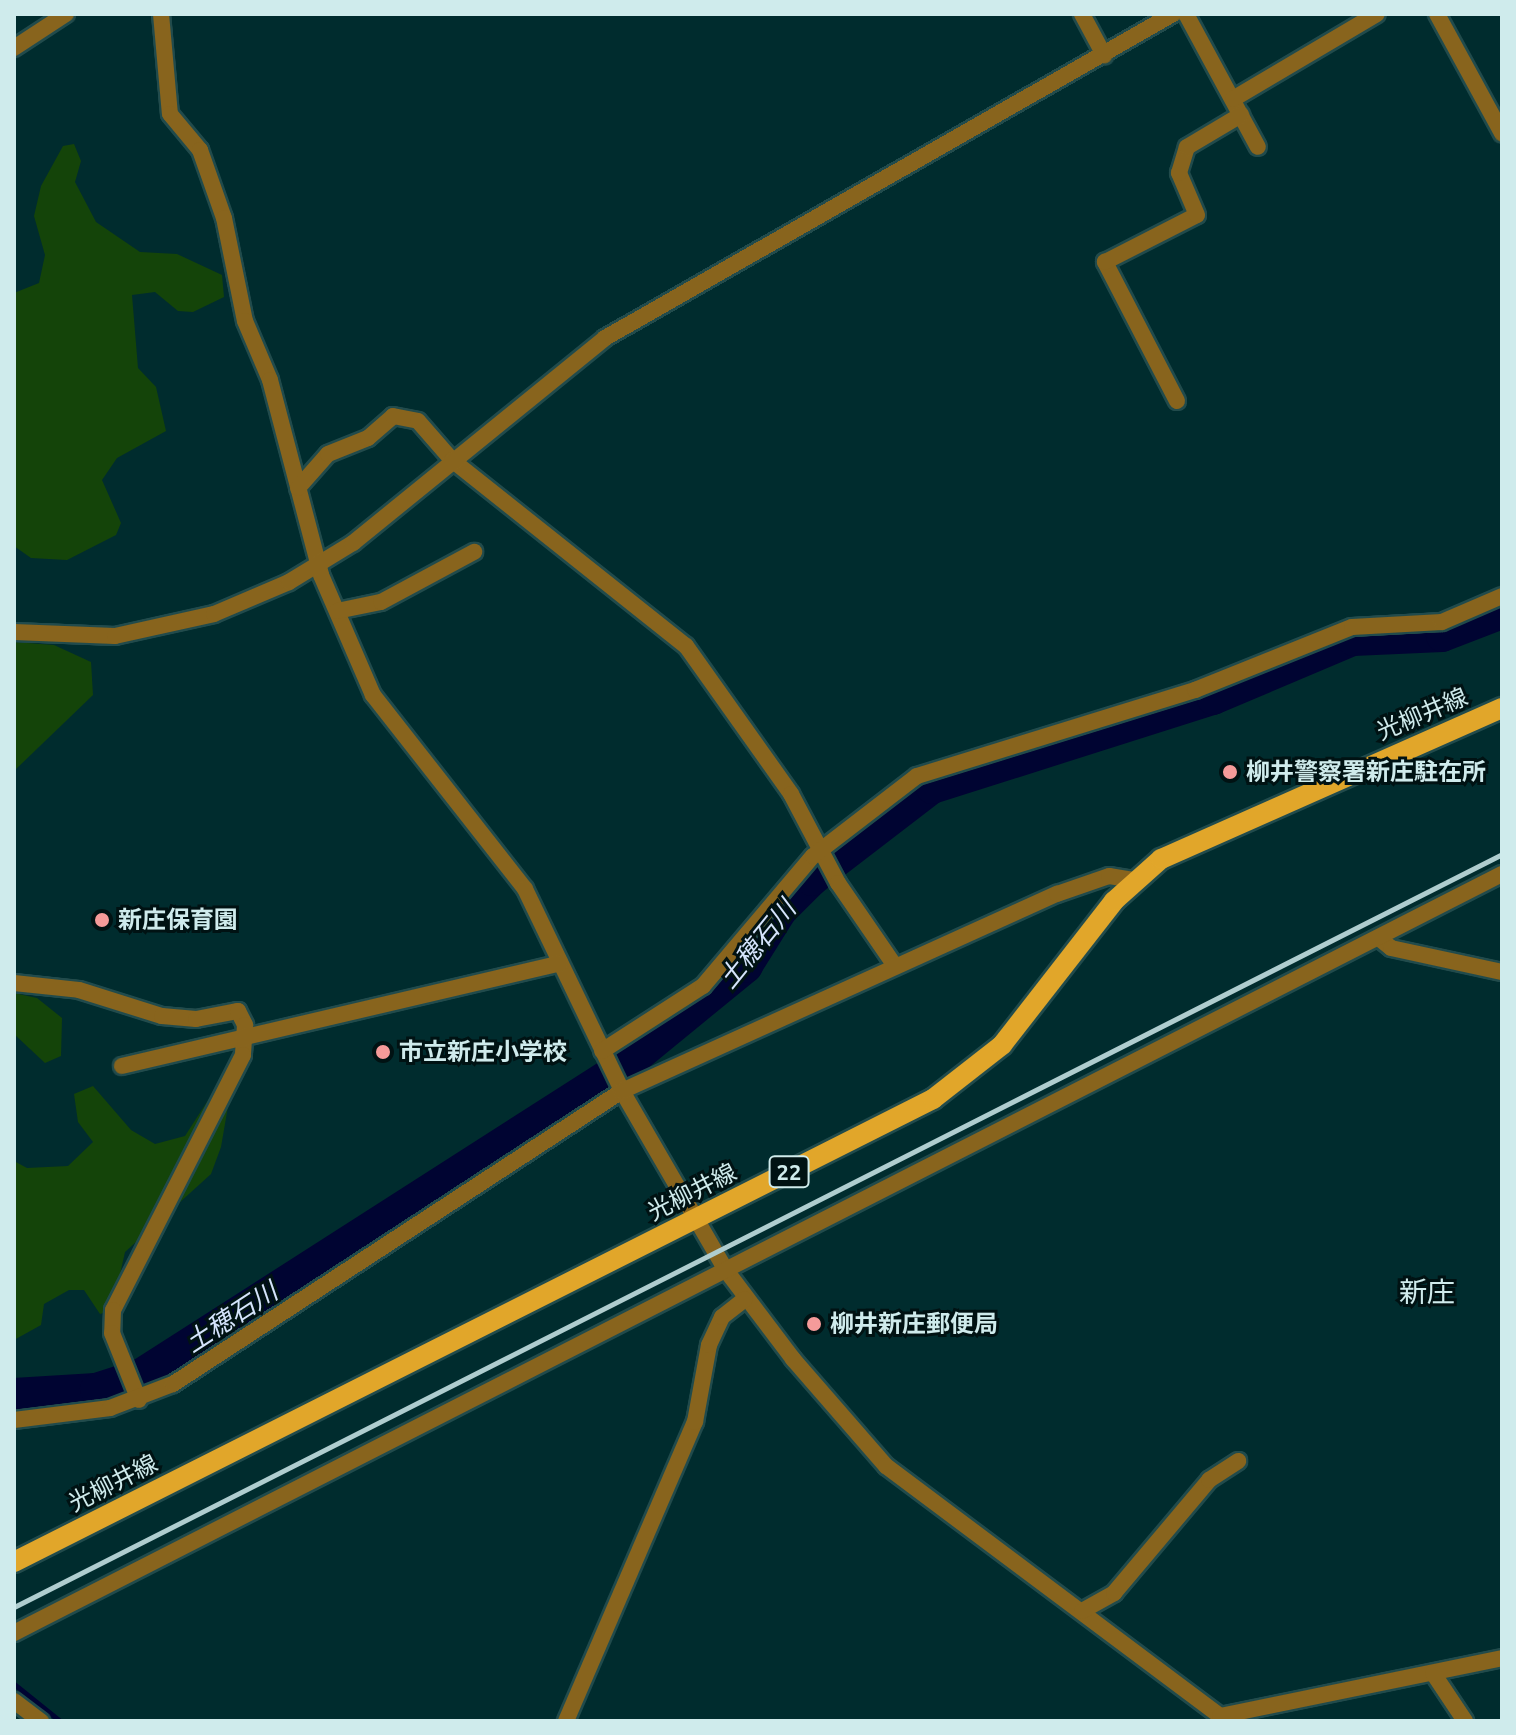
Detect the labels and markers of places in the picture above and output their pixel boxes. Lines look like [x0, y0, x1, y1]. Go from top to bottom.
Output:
place label: 柳井警察署新庄駐在所 [1246, 758, 1486, 786]
marker: 柳井警察署新庄駐在所 [1221, 763, 1239, 781]
place label: 新庄保育園 [118, 906, 238, 934]
marker: 新庄保育園 [93, 911, 111, 929]
place label: 市立新庄小学校 [399, 1038, 567, 1066]
marker: 市立新庄小学校 [374, 1043, 392, 1061]
place label: 柳井新庄郵便局 [830, 1310, 998, 1338]
marker: 柳井新庄郵便局 [805, 1315, 823, 1333]

